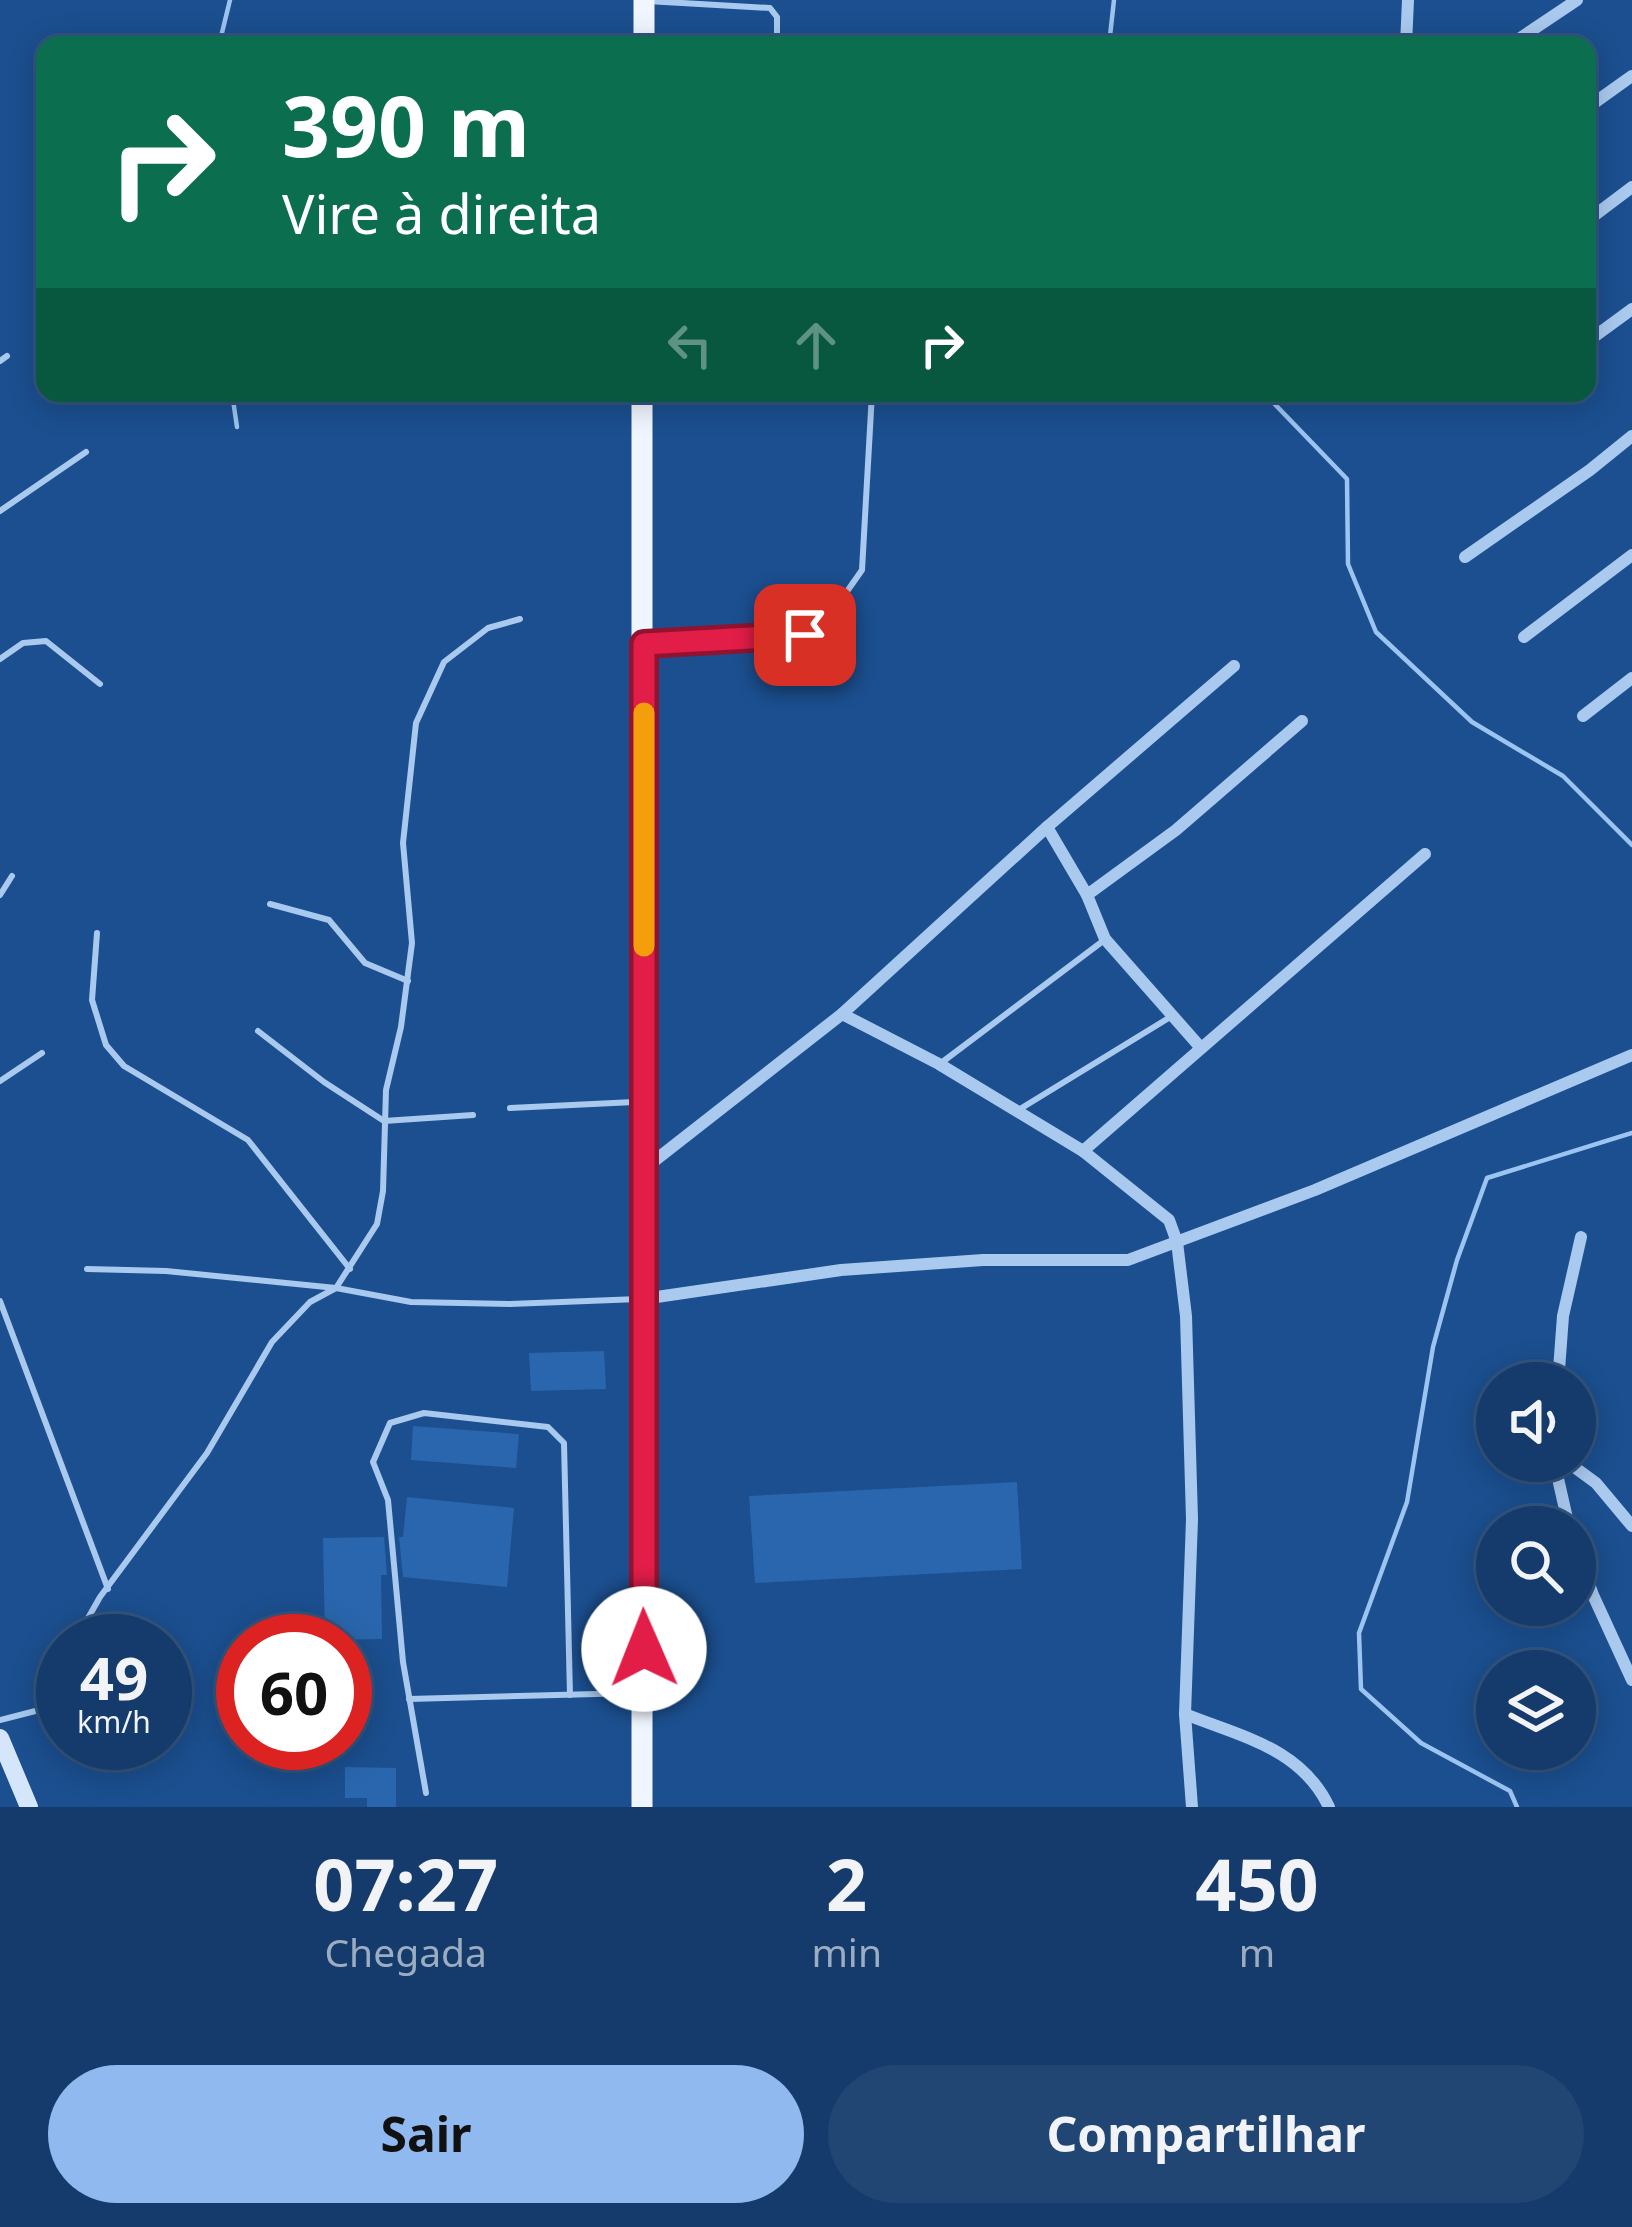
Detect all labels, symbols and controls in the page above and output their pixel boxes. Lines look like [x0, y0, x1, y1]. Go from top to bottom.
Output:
text: 390 m [282, 67, 530, 182]
icon: right [84, 84, 240, 240]
text: Vire à direita [282, 176, 601, 250]
icon: left [657, 312, 723, 378]
icon: ahead [783, 312, 849, 378]
icon: right [909, 312, 975, 378]
pin [754, 584, 856, 686]
icon: arrive [772, 602, 838, 668]
map controls [1476, 1362, 1596, 1770]
button: sound [1476, 1362, 1596, 1482]
button: search [1476, 1506, 1596, 1626]
position arrow [581, 1586, 707, 1712]
speed limit sign: 60 [216, 1614, 372, 1770]
text: 49 [80, 1636, 148, 1718]
button: layers [1476, 1650, 1596, 1770]
text: km/h [77, 1701, 151, 1742]
text: 07:27 [313, 1834, 498, 1932]
text: 2 [826, 1834, 867, 1932]
text: 450 [1195, 1834, 1319, 1932]
text: Chegada [324, 1925, 487, 1978]
text: min [811, 1925, 882, 1978]
text: m [1239, 1925, 1275, 1978]
button: Sair [48, 2065, 804, 2203]
button: Compartilhar [828, 2065, 1584, 2203]

